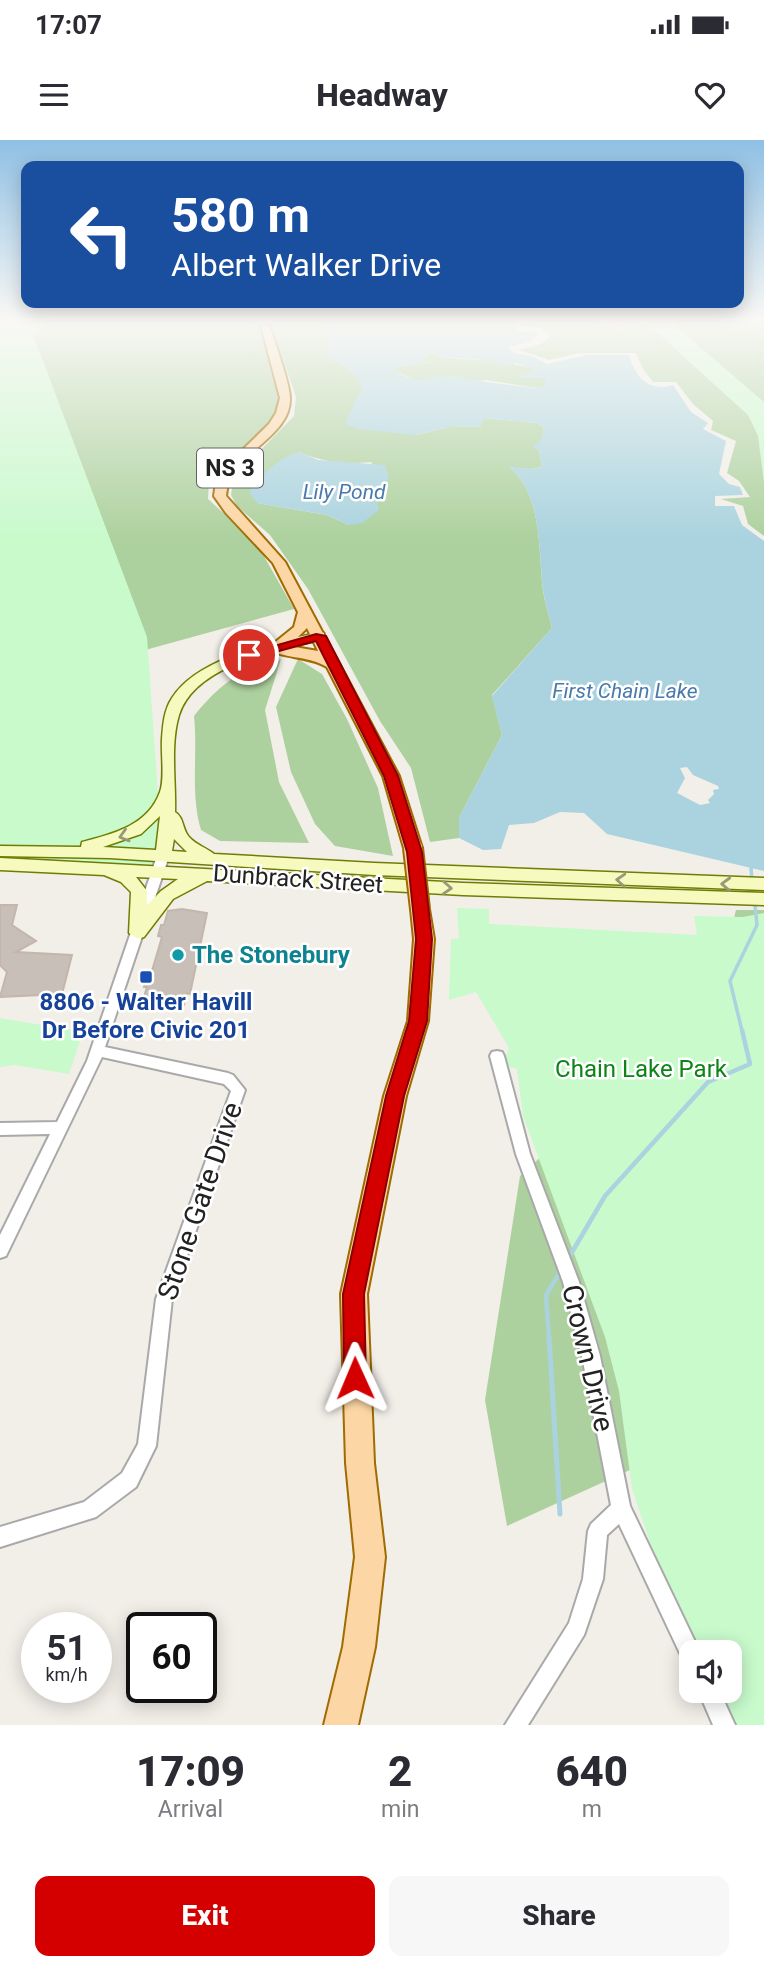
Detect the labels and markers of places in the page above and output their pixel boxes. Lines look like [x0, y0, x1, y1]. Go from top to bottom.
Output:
pin [219, 625, 279, 685]
place label: The Stonebury [192, 941, 351, 969]
marker: The Stonebury [170, 947, 186, 963]
marker: 8806 - Walter Havill Dr Before Civic 201 [138, 969, 154, 985]
place label: 8806 - Walter Havill Dr Before Civic 201 [40, 988, 252, 1044]

